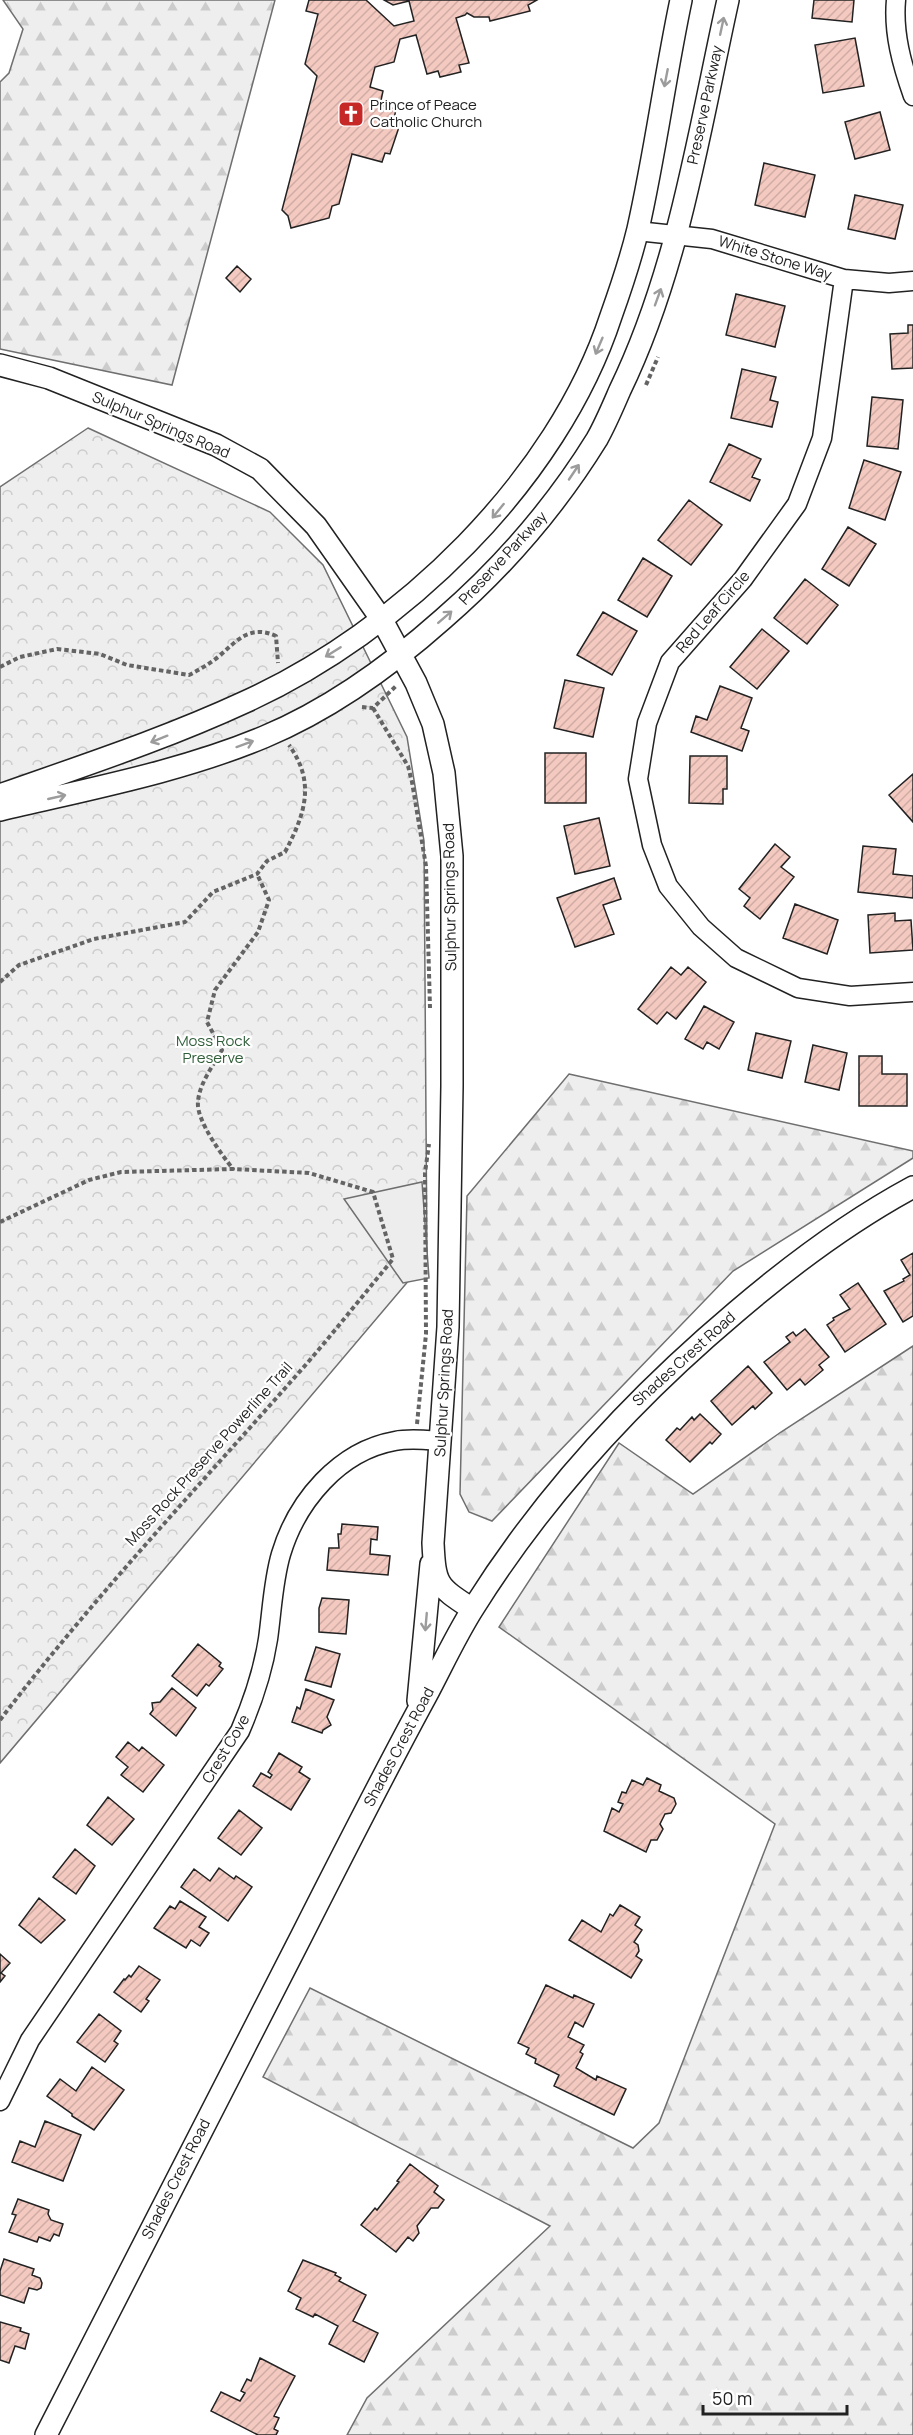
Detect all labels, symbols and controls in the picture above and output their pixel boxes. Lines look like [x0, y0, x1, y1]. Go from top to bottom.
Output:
one-way arrow [717, 16, 729, 35]
street label: Preserve Parkway [682, 43, 727, 166]
one-way arrow [660, 68, 671, 87]
place label: Prince of Peace Catholic Church [370, 94, 482, 132]
church icon: Prince of Peace Catholic Church [336, 99, 366, 129]
street label: White Stone Way [716, 230, 834, 285]
one-way arrow [653, 288, 664, 307]
one-way arrow [593, 336, 604, 355]
street label: Sulphur Springs Road [89, 386, 233, 463]
one-way arrow [568, 465, 580, 481]
one-way arrow [491, 503, 504, 519]
street label: Preserve Parkway [454, 506, 552, 609]
street label: Red Leaf Circle [671, 566, 754, 657]
one-way arrow [437, 610, 452, 624]
one-way arrow [325, 647, 342, 659]
one-way arrow [150, 734, 168, 745]
one-way arrow [235, 738, 253, 749]
one-way arrow [47, 790, 66, 802]
street label: Sulphur Springs Road [438, 823, 461, 971]
park label: Moss Rock Preserve [176, 1030, 251, 1068]
street label: Shades Crest Road [628, 1307, 740, 1411]
street label: Sulphur Springs Road [429, 1309, 458, 1457]
street label: Moss Rock Preserve Powerline Trail [120, 1357, 297, 1550]
one-way arrow [420, 1612, 431, 1631]
street label: Shades Crest Road [358, 1683, 439, 1810]
street label: Crest Cove [197, 1710, 255, 1787]
street label: Shades Crest Road [136, 2115, 215, 2242]
scale bar [703, 2378, 847, 2416]
text: 50 m [712, 2386, 752, 2410]

